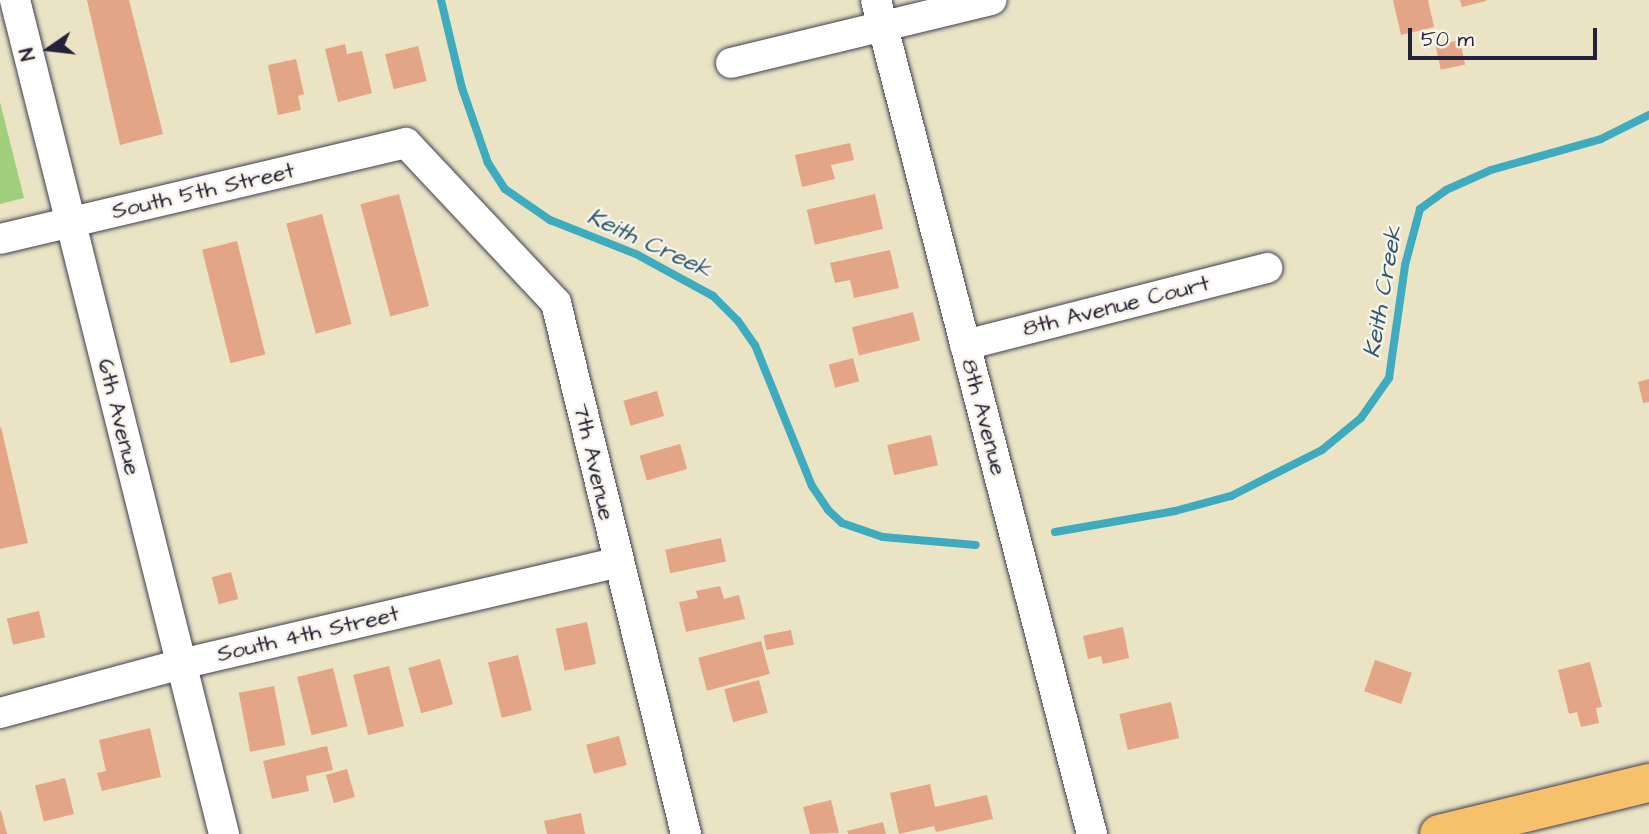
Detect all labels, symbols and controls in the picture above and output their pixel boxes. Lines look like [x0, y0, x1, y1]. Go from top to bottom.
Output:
north arrow [14, 14, 84, 84]
scale bar [1411, 14, 1600, 58]
text: 50 m [1421, 25, 1474, 54]
text: N [14, 45, 43, 63]
street label: South 5th Street [109, 157, 297, 225]
water label: Keith Creek [583, 203, 715, 285]
water label: Keith Creek [1358, 224, 1410, 360]
street label: 8th Avenue Court [1020, 269, 1212, 343]
street label: 6th Avenue [91, 356, 147, 478]
street label: 8th Avenue [955, 356, 1013, 478]
street label: 7th Avenue [567, 401, 621, 523]
street label: South 4th Street [214, 600, 402, 668]

